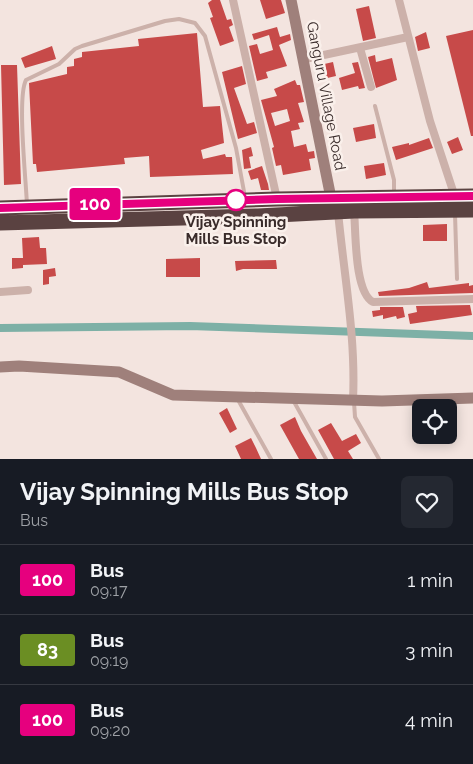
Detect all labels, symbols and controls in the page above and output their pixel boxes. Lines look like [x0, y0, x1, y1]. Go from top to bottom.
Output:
street label: Ganguru Village Road [303, 20, 349, 172]
line badge: 100 [66, 188, 124, 220]
marker: Vijay Spinning Mills Bus Stop [225, 189, 247, 211]
text: 100 [80, 193, 111, 214]
place label: Vijay Spinning Mills Bus Stop [185, 213, 287, 248]
map controls [412, 399, 457, 444]
button: locate [412, 399, 457, 444]
button: heart [401, 476, 453, 528]
text: Vijay Spinning Mills Bus Stop [20, 477, 348, 506]
text: Bus [20, 511, 48, 530]
text: Bus [90, 559, 124, 581]
text: 100 [32, 569, 63, 590]
text: 1 min [407, 569, 453, 591]
text: 09:17 [90, 581, 128, 600]
text: Bus [90, 629, 124, 651]
text: 83 [37, 639, 58, 660]
text: 3 min [405, 639, 453, 661]
text: 09:19 [90, 651, 128, 670]
text: Bus [90, 699, 124, 721]
text: 100 [32, 709, 63, 730]
text: 4 min [405, 709, 453, 731]
text: 09:20 [90, 721, 130, 740]

